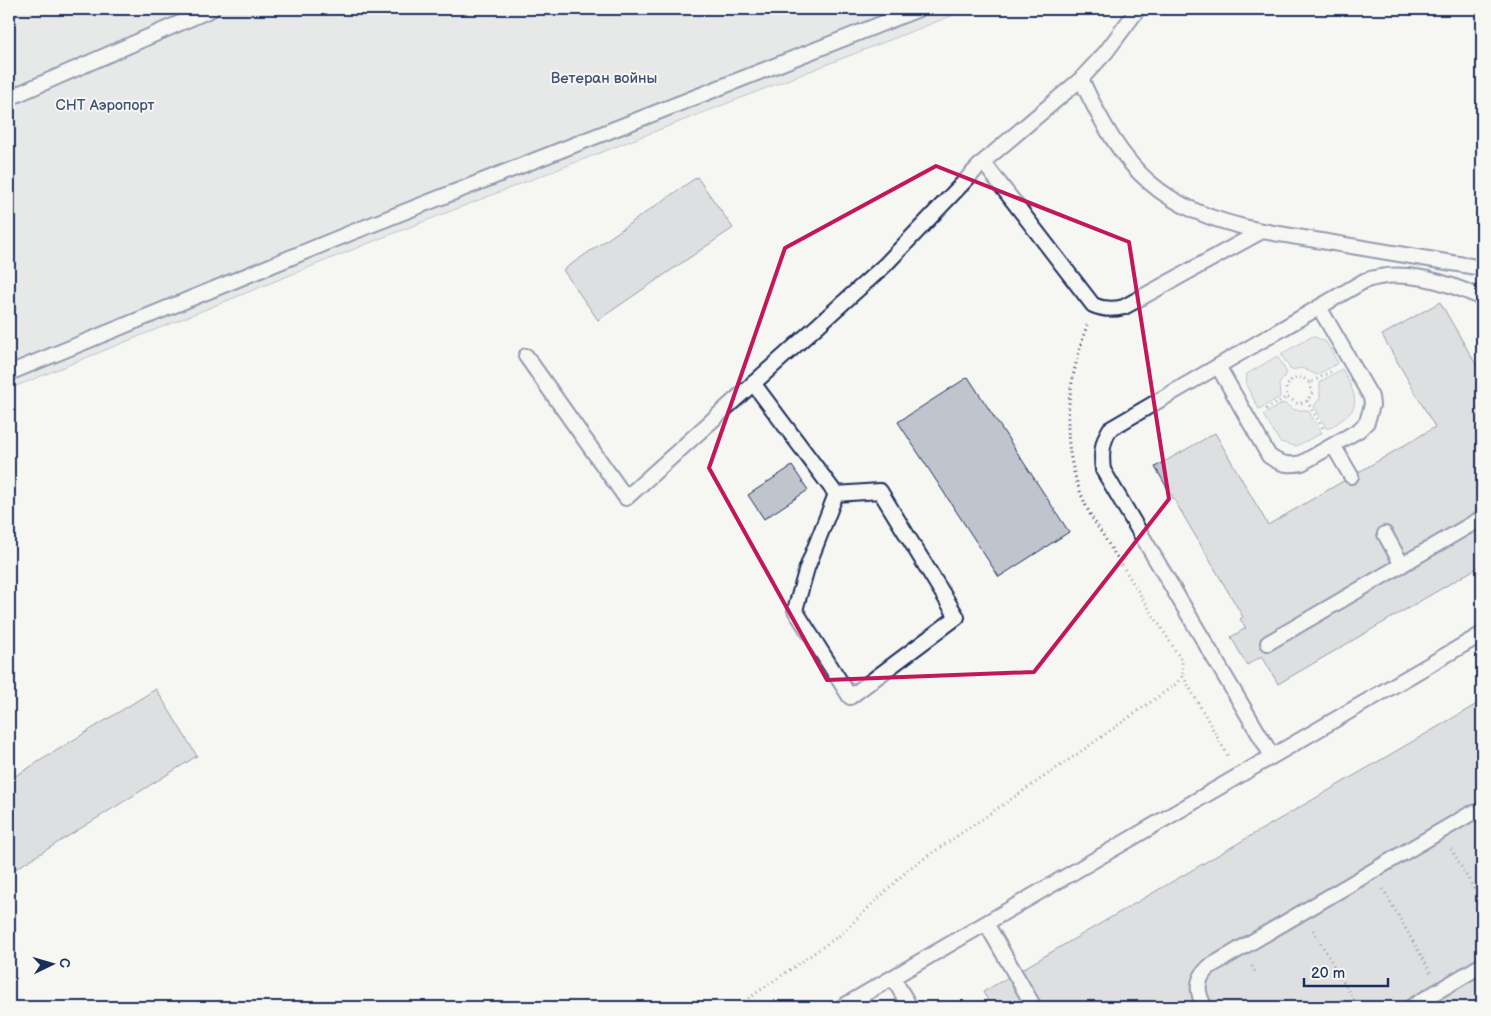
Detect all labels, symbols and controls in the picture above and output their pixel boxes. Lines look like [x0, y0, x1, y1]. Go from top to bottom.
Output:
park label: Ветеран войны [551, 69, 657, 88]
park label: СНТ Аэропорт [56, 96, 154, 115]
north arrow [28, 938, 78, 988]
scale bar [1304, 956, 1387, 988]
text: С [56, 957, 73, 969]
text: 20 m [1311, 964, 1345, 983]

